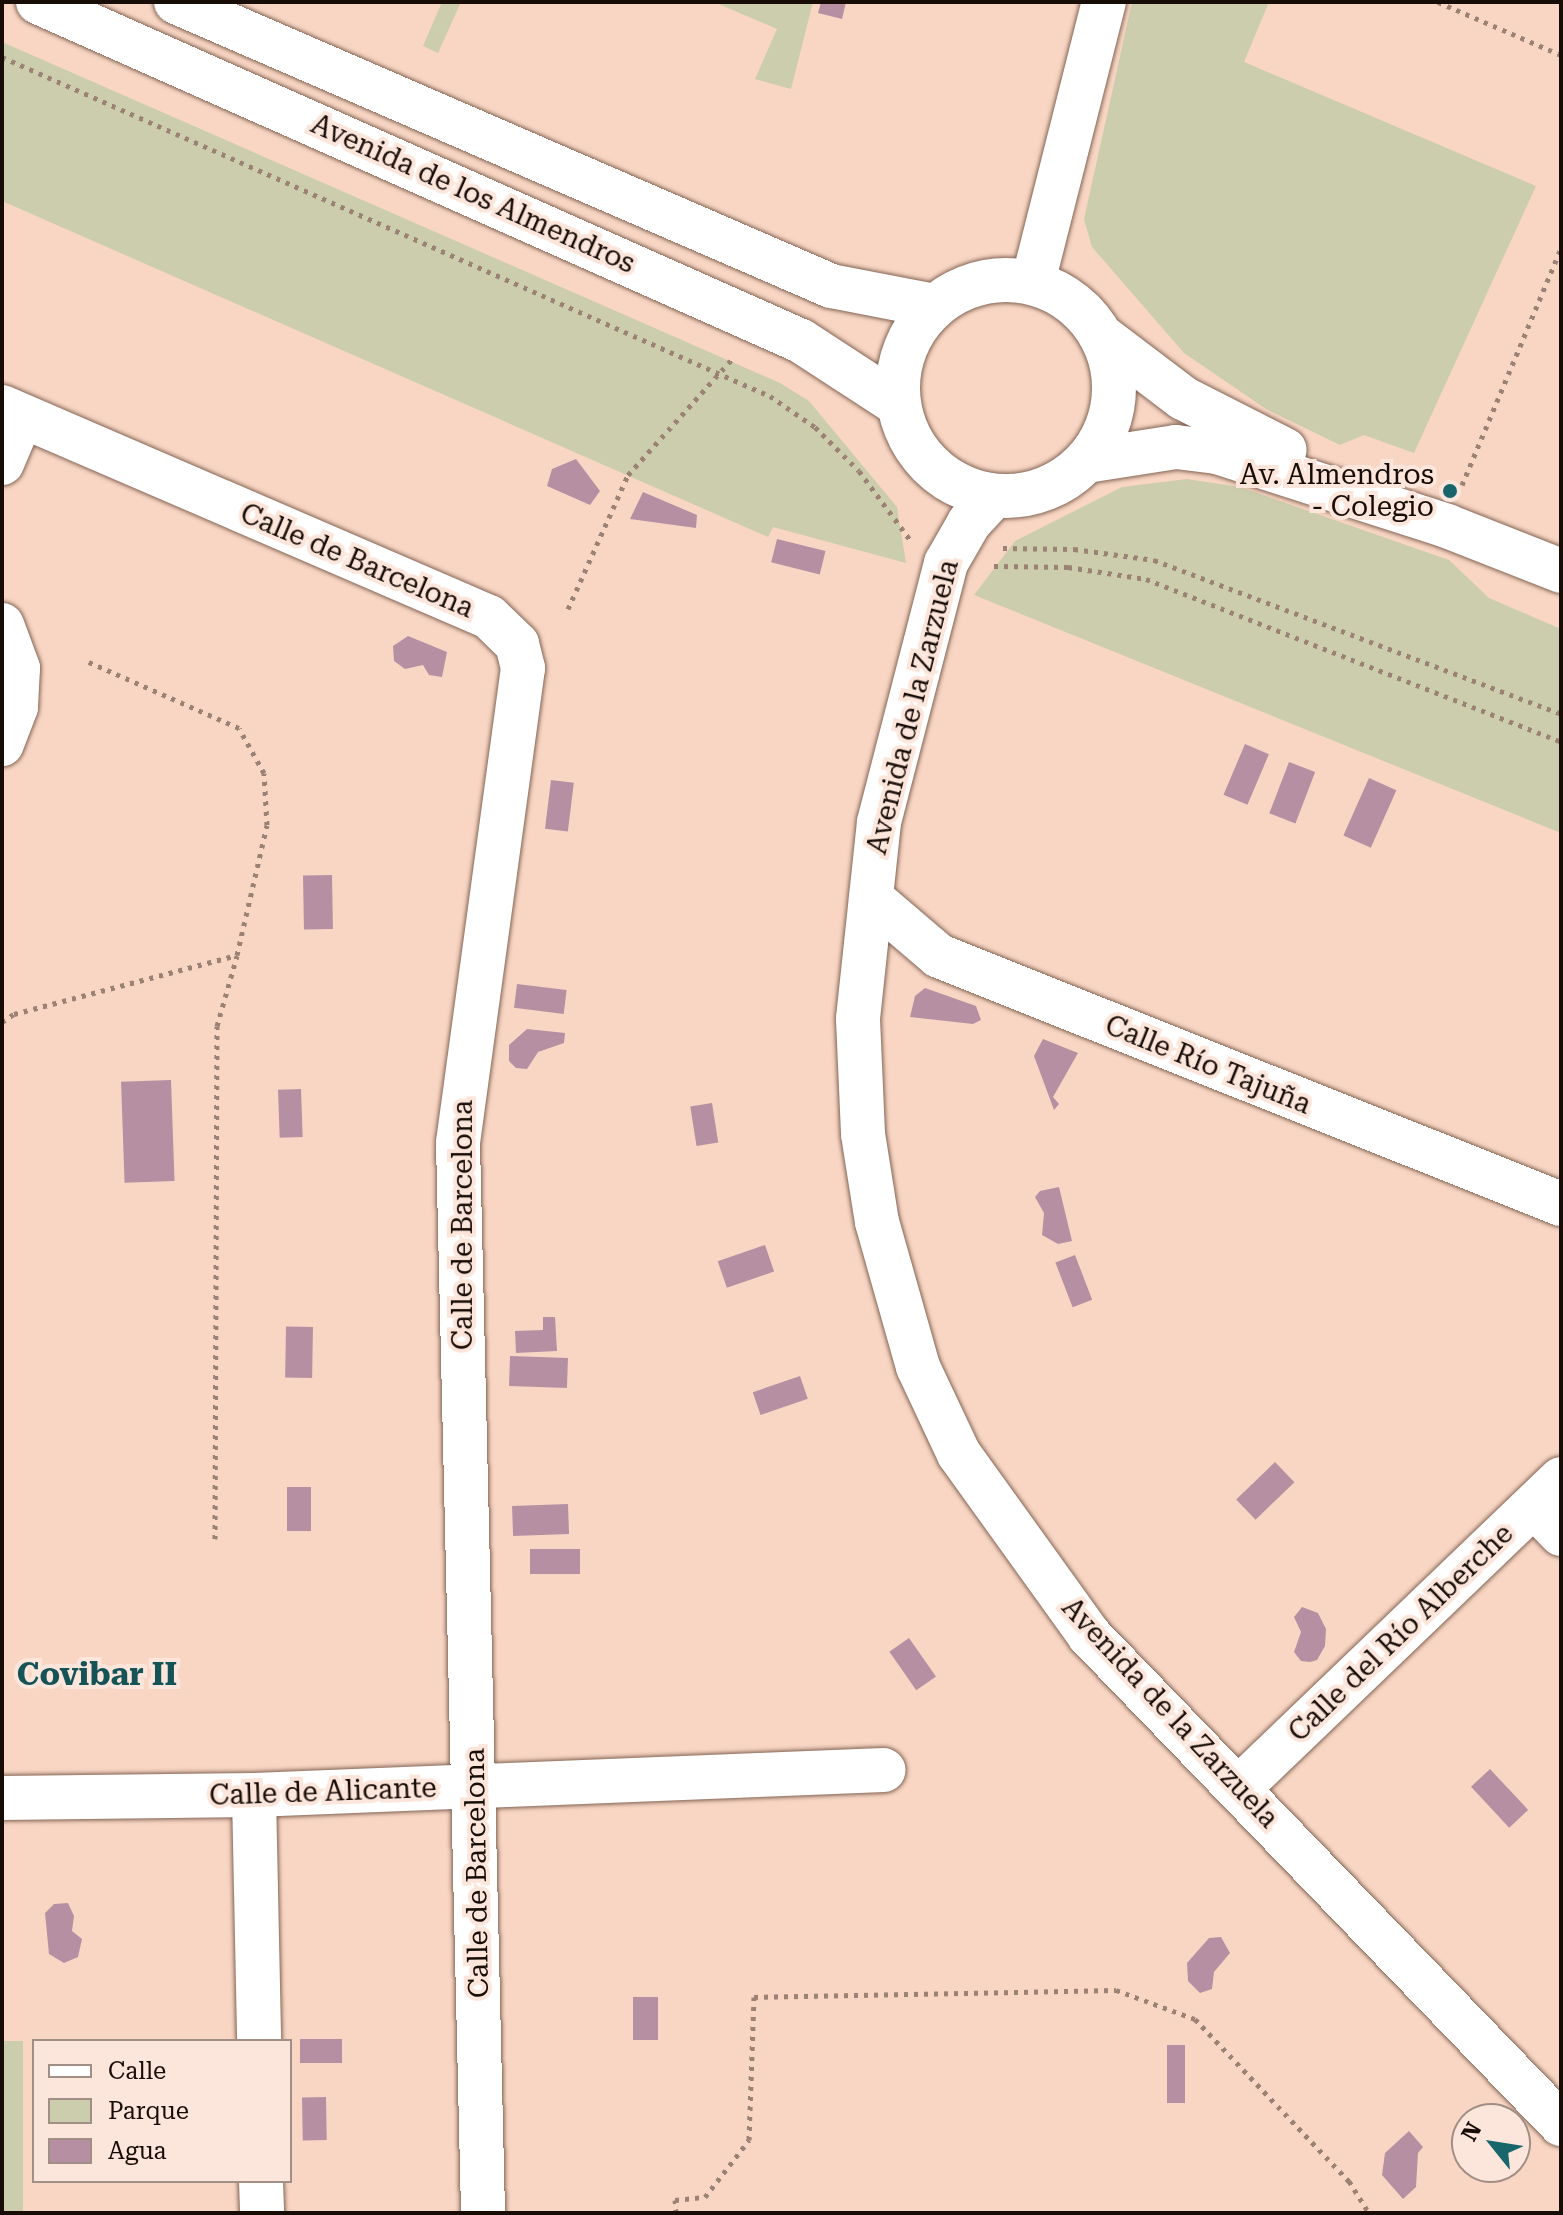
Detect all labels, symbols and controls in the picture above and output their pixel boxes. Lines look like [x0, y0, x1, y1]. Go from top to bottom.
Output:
street label: Avenida de los Almendros [306, 107, 640, 281]
place label: Av. Almendros - Colegio [1240, 458, 1434, 524]
marker: Av. Almendros - Colegio [1441, 482, 1459, 500]
street label: Calle de Barcelona [235, 497, 479, 625]
street label: Avenida de la Zarzuela [860, 556, 966, 858]
street label: Calle Río Tajuña [1100, 1008, 1316, 1122]
street label: Calle de Barcelona [446, 1100, 480, 1350]
street label: Calle del Río Alberche [1282, 1517, 1520, 1749]
street label: Avenida de la Zarzuela [1055, 1591, 1285, 1835]
district label: Covibar II [17, 1655, 177, 1693]
street label: Calle de Barcelona [458, 1748, 496, 1998]
street label: Calle de Alicante [209, 1771, 437, 1813]
legend [32, 2039, 292, 2183]
text: Calle [108, 2057, 166, 2085]
text: Parque [108, 2097, 189, 2125]
north arrow [1451, 2103, 1531, 2183]
text: N [1456, 2118, 1487, 2145]
text: Agua [108, 2137, 167, 2165]

